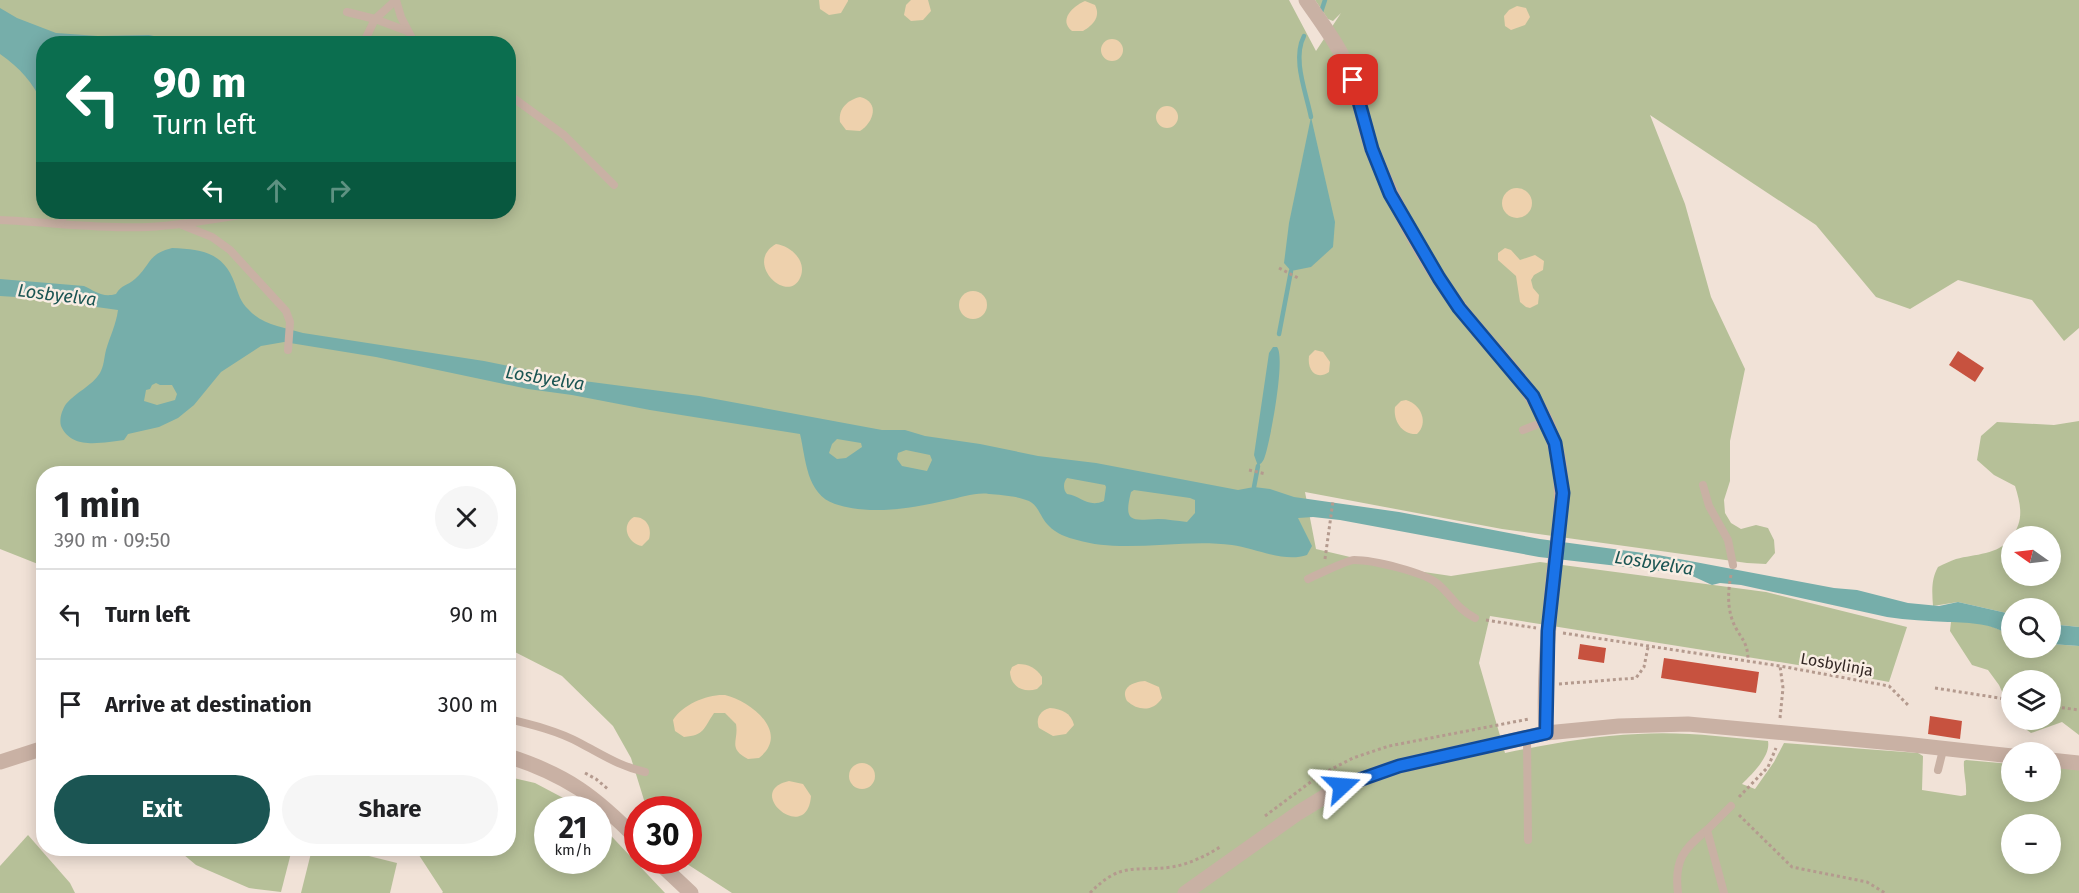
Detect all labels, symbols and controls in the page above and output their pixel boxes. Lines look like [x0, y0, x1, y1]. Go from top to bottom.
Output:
pin [1327, 54, 1378, 105]
text: 90 m [153, 58, 247, 108]
icon: left [54, 60, 132, 138]
icon: arrive [1336, 63, 1369, 96]
text: Turn left [153, 109, 256, 141]
icon: left [197, 174, 230, 207]
icon: ahead [260, 174, 293, 207]
icon: right [323, 174, 356, 207]
water label: Losbyelva [16, 279, 98, 311]
water label: Losbyelva [504, 361, 586, 395]
text: 1 min [54, 483, 141, 527]
button: close [435, 486, 498, 549]
north arrow [2001, 526, 2061, 586]
map controls [2001, 526, 2061, 874]
text: 390 m · 09:50 [54, 528, 171, 552]
water label: Losbyelva [1613, 546, 1695, 580]
icon: left [54, 598, 87, 631]
button: search [2001, 598, 2061, 658]
text: Turn left [105, 601, 190, 628]
text: 90 m [449, 601, 498, 628]
street label: Losbylinja [1799, 649, 1875, 680]
button: layers [2001, 670, 2061, 730]
icon: arrive [54, 688, 87, 721]
text: Arrive at destination [105, 691, 312, 718]
text: 300 m [438, 691, 498, 718]
button: + [2001, 742, 2061, 802]
position arrow [1310, 754, 1374, 818]
button: Exit [54, 775, 270, 844]
button: Share [282, 775, 498, 844]
speed limit sign: 30 [624, 796, 702, 874]
text: 21 [559, 810, 587, 846]
button: − [2001, 814, 2061, 874]
text: km/h [554, 841, 592, 859]

